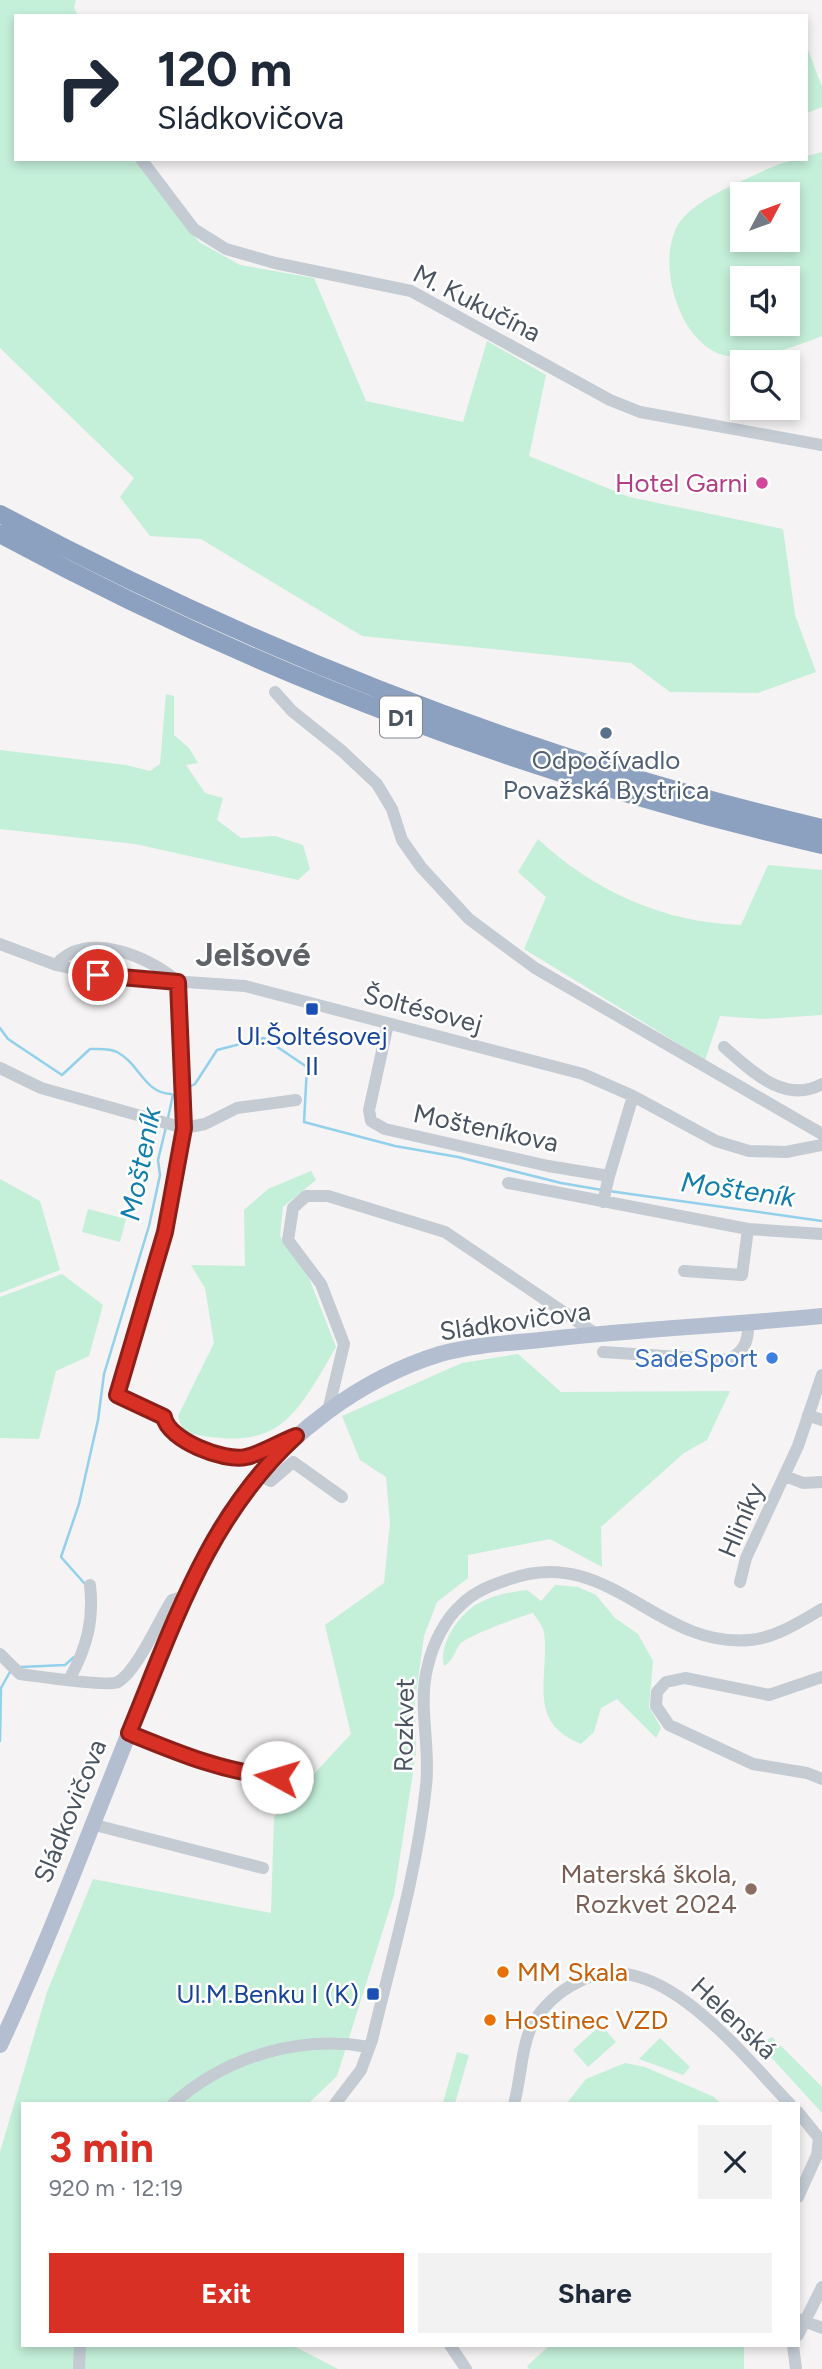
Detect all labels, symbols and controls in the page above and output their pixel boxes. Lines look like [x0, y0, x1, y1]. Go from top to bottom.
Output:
text: 120 m [157, 39, 292, 98]
icon: right [42, 42, 133, 133]
text: Sládkovičova [157, 99, 344, 137]
north arrow [730, 182, 800, 252]
map controls [730, 182, 800, 420]
street label: M. Kukučína [408, 257, 546, 349]
button: sound [730, 266, 800, 336]
button: search [730, 350, 800, 420]
place label: Hotel Garni [615, 467, 748, 499]
marker: Hotel Garni [754, 475, 770, 491]
road number: D1 [380, 696, 422, 738]
marker: Odpočívadlo Považská Bystrica [598, 725, 614, 741]
place label: Odpočívadlo Považská Bystrica [503, 744, 709, 806]
district label: Jelšové [195, 935, 311, 974]
pin [68, 945, 128, 1005]
icon: arrive [79, 956, 117, 994]
street label: Šoltésovej [360, 978, 486, 1040]
marker: Ul.Šoltésovej II [304, 1001, 320, 1017]
place label: Ul.Šoltésovej II [236, 1020, 388, 1082]
street label: Mošteníkova [411, 1097, 561, 1159]
water label: Mošteník [112, 1103, 168, 1224]
water label: Mošteník [679, 1164, 799, 1214]
street label: Sládkovičova [437, 1295, 593, 1347]
place label: SadeSport [634, 1342, 758, 1374]
marker: SadeSport [764, 1350, 780, 1366]
street label: Hliníky [711, 1478, 771, 1562]
street label: Rozkvet [387, 1678, 421, 1772]
street label: Sládkovičova [27, 1735, 113, 1887]
position arrow [240, 1740, 314, 1814]
place label: Materská škola, Rozkvet 2024 [560, 1858, 737, 1920]
marker: Materská škola, Rozkvet 2024 [743, 1881, 759, 1897]
place label: MM Skala [517, 1956, 628, 1988]
marker: MM Skala [495, 1964, 511, 1980]
street label: Helenská [684, 1970, 784, 2066]
place label: Ul.M.Benku I (K) [176, 1978, 359, 2010]
marker: Ul.M.Benku I (K) [365, 1986, 381, 2002]
place label: Hostinec VZD [504, 2004, 668, 2036]
marker: Hostinec VZD [482, 2012, 498, 2028]
text: 3 min [49, 2122, 154, 2173]
button: close [698, 2125, 772, 2199]
text: 920 m · 12:19 [49, 2174, 183, 2202]
button: Exit [49, 2253, 404, 2333]
button: Share [418, 2253, 772, 2333]

